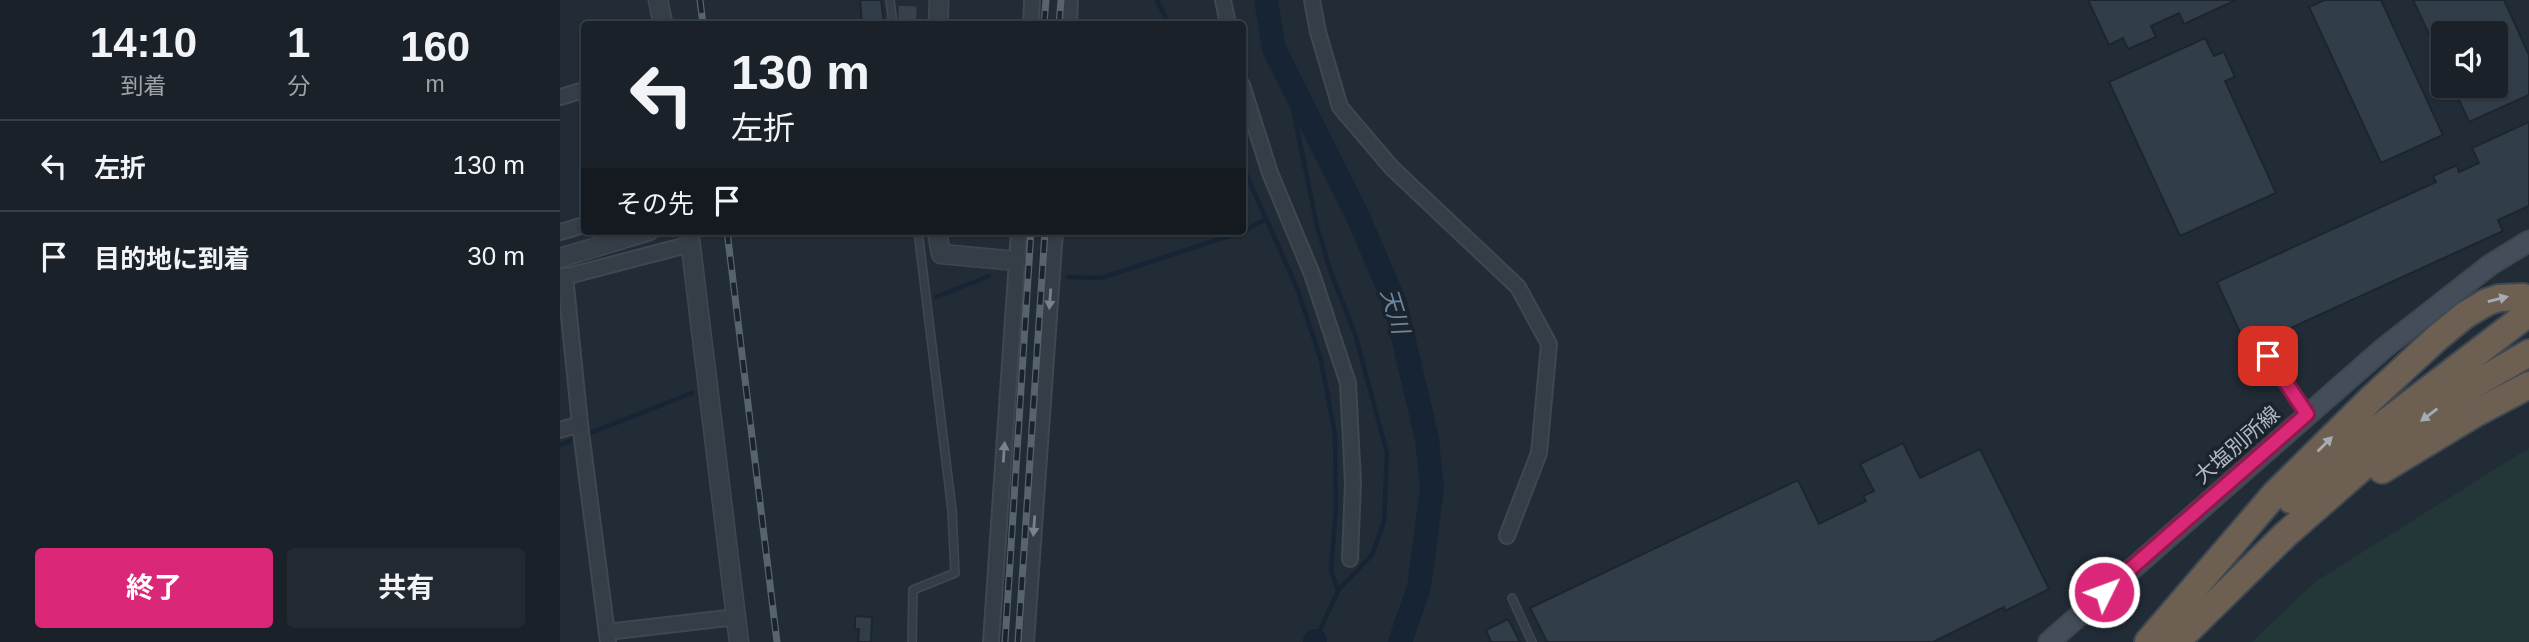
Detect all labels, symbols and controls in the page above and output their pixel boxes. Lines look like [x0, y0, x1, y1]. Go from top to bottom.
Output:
text: 14:10 [90, 19, 197, 66]
text: 1 [287, 19, 310, 66]
map controls [2431, 21, 2508, 98]
button: sound [2431, 21, 2508, 98]
text: 160 [400, 23, 470, 70]
text: 130 m [731, 45, 870, 99]
icon: left [616, 49, 707, 140]
text: m [426, 71, 445, 97]
text: 到着 [120, 73, 166, 99]
text: 分 [287, 73, 310, 99]
text: 左折 [731, 110, 795, 146]
icon: left [35, 147, 73, 185]
text: 130 m [453, 150, 525, 180]
text: 左折 [94, 153, 146, 183]
icon: arrive [708, 182, 746, 220]
text: その先 [616, 189, 694, 219]
icon: arrive [35, 238, 73, 276]
text: 30 m [467, 241, 525, 271]
text: 目的地に到着 [94, 244, 250, 274]
water label: 天川 [1376, 285, 1415, 340]
one-way arrow [1044, 288, 1055, 310]
one-way arrow [2488, 293, 2510, 304]
pin [2238, 326, 2298, 386]
icon: arrive [2249, 337, 2287, 375]
street label: 大塩別所線 [2190, 402, 2284, 488]
one-way arrow [2421, 407, 2439, 422]
one-way arrow [2317, 435, 2334, 452]
one-way arrow [999, 440, 1010, 462]
one-way arrow [1029, 515, 1040, 537]
button: 終了 [35, 548, 273, 628]
button: 共有 [287, 548, 525, 628]
position arrow [2067, 555, 2141, 629]

